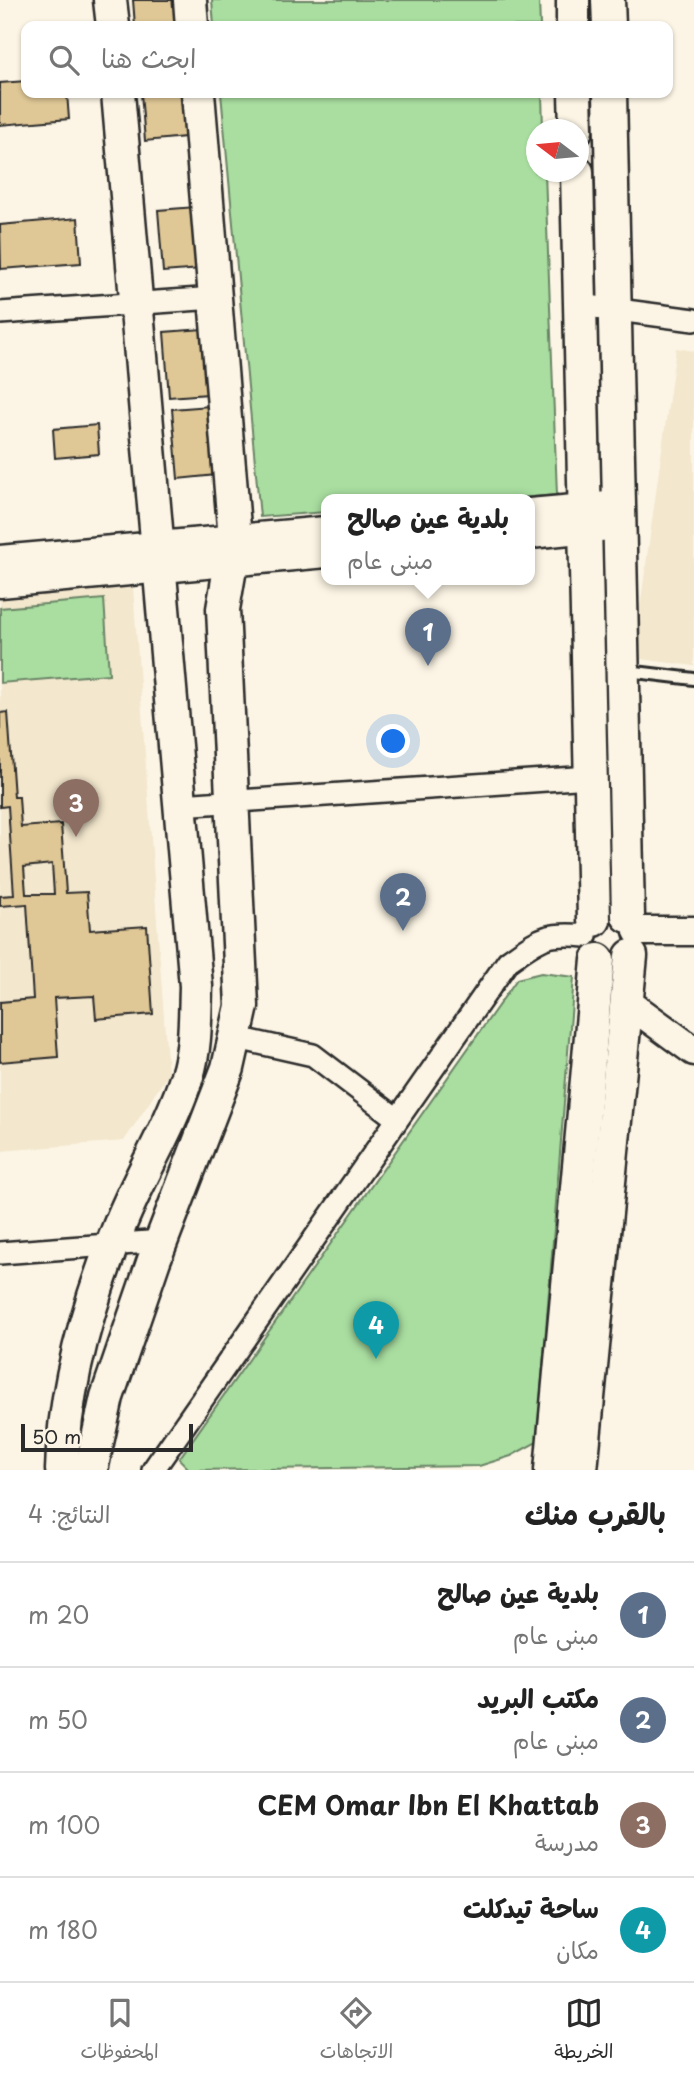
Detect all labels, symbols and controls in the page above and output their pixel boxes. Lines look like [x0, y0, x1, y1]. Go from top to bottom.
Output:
search box [21, 21, 673, 98]
text: ابحث هنا [101, 38, 196, 77]
icon: search [45, 41, 83, 79]
north arrow [526, 119, 589, 182]
popup [321, 494, 535, 585]
text: بلدية عين صالح [347, 498, 509, 537]
text: مبنى عام [347, 542, 433, 577]
pin: 1 [405, 608, 451, 666]
your location [376, 724, 410, 758]
pin: 3 [53, 779, 99, 837]
pin: 2 [380, 873, 426, 931]
pin: 4 [353, 1301, 399, 1359]
scale bar [21, 1421, 192, 1453]
text: 50 m [32, 1422, 81, 1450]
text: بالقرب منك [525, 1490, 666, 1535]
text: النتائج: 4 [28, 1496, 110, 1531]
text: بلدية عين صالح [437, 1573, 599, 1612]
text: 20 m [28, 1597, 89, 1632]
text: 1 [638, 1597, 649, 1632]
text: مبنى عام [513, 1617, 599, 1652]
text: مكتب البريد [477, 1678, 599, 1717]
text: 50 m [28, 1702, 88, 1737]
text: 2 [635, 1702, 651, 1737]
text: مبنى عام [513, 1722, 599, 1757]
text: CEM Omar Ibn El Khattab [258, 1785, 599, 1824]
text: 100 m [28, 1807, 100, 1842]
text: 3 [635, 1807, 651, 1842]
text: مدرسة [535, 1824, 599, 1859]
text: ساحة تيدكلت [463, 1888, 599, 1927]
text: 180 m [28, 1912, 98, 1947]
text: 4 [635, 1912, 651, 1947]
text: مكان [556, 1932, 599, 1967]
tab: المحفوظات [81, 1994, 159, 2068]
tab: الاتجاهات [320, 1994, 393, 2068]
tab: الخريطة [554, 1994, 613, 2068]

